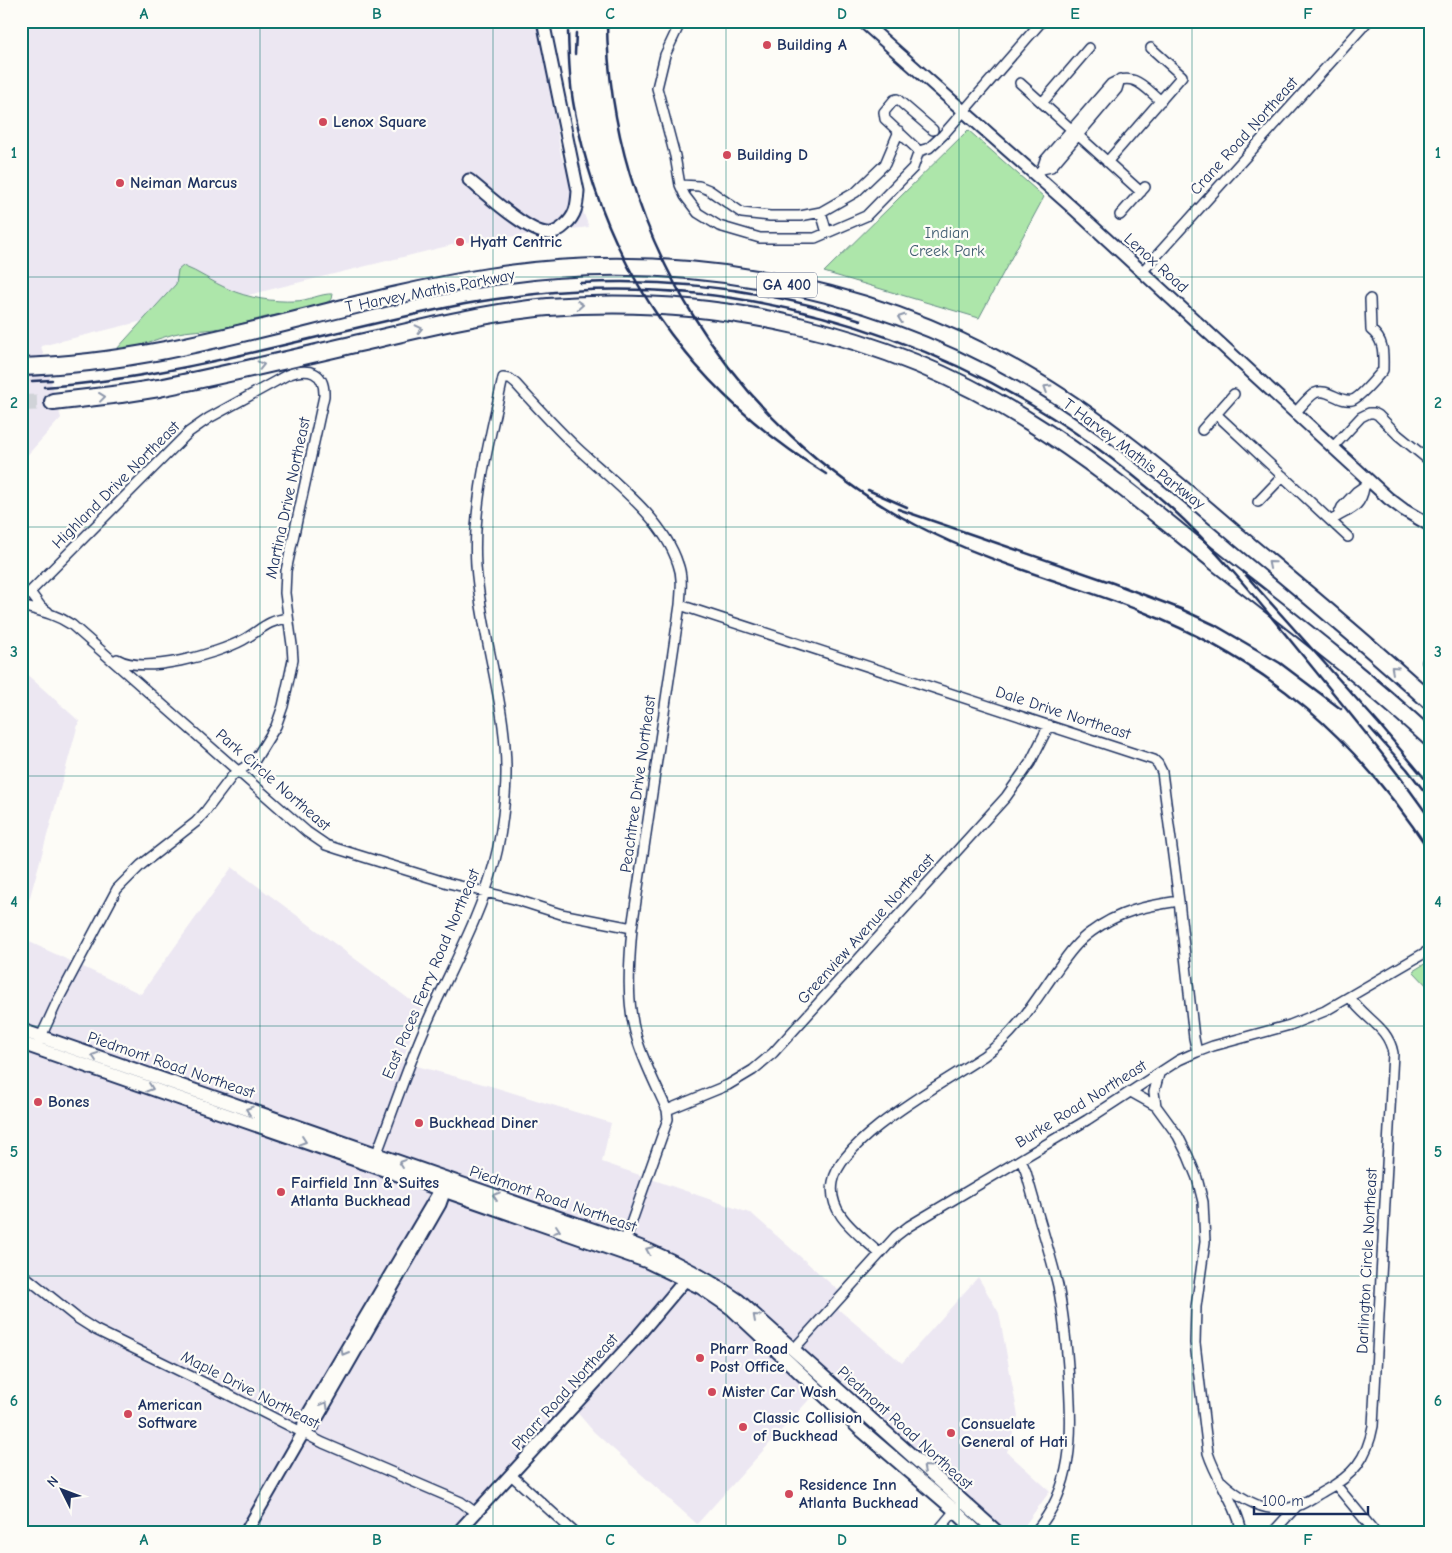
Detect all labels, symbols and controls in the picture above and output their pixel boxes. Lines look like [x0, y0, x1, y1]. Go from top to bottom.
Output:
text: A [140, 5, 149, 23]
text: B [372, 5, 382, 23]
text: C [605, 5, 615, 23]
text: D [837, 5, 847, 23]
text: E [1070, 5, 1080, 23]
text: F [1303, 5, 1313, 23]
place label: Building A [777, 36, 847, 54]
marker: Building A [761, 39, 773, 51]
street label: Crane Road Northeast [1186, 73, 1302, 199]
place label: Lenox Square [333, 113, 426, 131]
marker: Lenox Square [317, 116, 329, 128]
text: 1 [11, 144, 17, 162]
text: 1 [1435, 144, 1441, 162]
place label: Building D [737, 146, 808, 164]
marker: Building D [721, 149, 733, 161]
place label: Neiman Marcus [130, 174, 237, 192]
marker: Neiman Marcus [114, 177, 126, 189]
park label: Indian Creek Park [909, 224, 985, 260]
street label: Lenox Road [1120, 230, 1192, 296]
place label: Hyatt Centric [470, 233, 563, 251]
marker: Hyatt Centric [454, 236, 466, 248]
street label: T Harvey Mathis Parkway [344, 266, 517, 316]
road number: GA 400 [757, 272, 817, 298]
one-way arrow [576, 300, 584, 311]
one-way arrow [897, 313, 905, 323]
one-way arrow [415, 324, 424, 335]
one-way arrow [256, 360, 265, 371]
one-way arrow [1043, 385, 1052, 395]
one-way arrow [98, 392, 106, 403]
text: 2 [10, 394, 18, 412]
text: 2 [1434, 394, 1442, 412]
street label: T Harvey Mathis Parkway [1060, 395, 1209, 514]
street label: Martina Drive Northeast [262, 415, 314, 580]
street label: Highland Drive Northeast [49, 417, 184, 552]
one-way arrow [1268, 561, 1277, 569]
text: 3 [10, 643, 18, 661]
text: 3 [1434, 643, 1442, 661]
one-way arrow [1391, 666, 1400, 675]
street label: Dale Drive Northeast [993, 683, 1133, 743]
street label: Peachtree Drive Northeast [617, 694, 659, 874]
street label: Park Circle Northeast [212, 725, 334, 835]
street label: Greenview Avenue Northeast [794, 850, 938, 1008]
street label: East Paces Ferry Road Northeast [379, 866, 484, 1082]
text: 4 [10, 893, 18, 911]
text: 4 [1434, 893, 1442, 911]
street label: Piedmont Road Northeast [85, 1028, 257, 1102]
one-way arrow [92, 1052, 100, 1062]
street label: Burke Road Northeast [1012, 1056, 1150, 1152]
one-way arrow [145, 1082, 154, 1092]
place label: Bones [48, 1093, 90, 1111]
marker: Bones [32, 1096, 44, 1108]
one-way arrow [245, 1106, 254, 1116]
place label: Buckhead Diner [429, 1114, 538, 1132]
marker: Buckhead Diner [413, 1117, 425, 1129]
one-way arrow [299, 1135, 307, 1145]
text: 5 [10, 1143, 18, 1161]
text: 5 [1434, 1143, 1442, 1161]
one-way arrow [398, 1159, 407, 1169]
street label: Piedmont Road Northeast [467, 1162, 639, 1236]
street label: Darlington Circle Northeast [1353, 1167, 1381, 1354]
place label: Fairfield Inn & Suites Atlanta Buckhead [291, 1174, 439, 1210]
marker: Fairfield Inn & Suites Atlanta Buckhead [275, 1186, 287, 1198]
one-way arrow [492, 1192, 501, 1202]
one-way arrow [553, 1224, 561, 1234]
one-way arrow [645, 1246, 654, 1256]
one-way arrow [753, 1314, 762, 1323]
street label: Pharr Road Northeast [508, 1330, 622, 1454]
place label: Pharr Road Post Office [710, 1340, 788, 1376]
one-way arrow [341, 1346, 351, 1355]
street label: Maple Drive Northeast [178, 1347, 323, 1433]
marker: Pharr Road Post Office [694, 1352, 706, 1364]
street label: Piedmont Road Northeast [834, 1363, 977, 1494]
place label: Mister Car Wash [722, 1383, 836, 1401]
marker: Mister Car Wash [706, 1386, 718, 1398]
text: 6 [10, 1392, 18, 1410]
text: 6 [1434, 1392, 1442, 1410]
place label: American Software [138, 1396, 202, 1432]
one-way arrow [318, 1401, 328, 1410]
marker: American Software [122, 1408, 134, 1420]
place label: Classic Collision of Buckhead [753, 1409, 862, 1445]
place label: Consuelate General of Hati [961, 1415, 1068, 1451]
marker: Classic Collision of Buckhead [737, 1421, 749, 1433]
marker: Consuelate General of Hati [945, 1427, 957, 1439]
north arrow [38, 1466, 88, 1516]
one-way arrow [923, 1466, 932, 1474]
text: N [43, 1473, 62, 1491]
place label: Residence Inn Atlanta Buckhead [799, 1476, 919, 1512]
scale bar [1254, 1483, 1368, 1515]
marker: Residence Inn Atlanta Buckhead [783, 1488, 795, 1500]
text: 100 m [1262, 1492, 1304, 1510]
text: A [140, 1531, 149, 1549]
text: B [372, 1531, 382, 1549]
text: C [605, 1531, 615, 1549]
text: D [837, 1531, 847, 1549]
text: E [1070, 1531, 1080, 1549]
text: F [1303, 1531, 1313, 1549]

